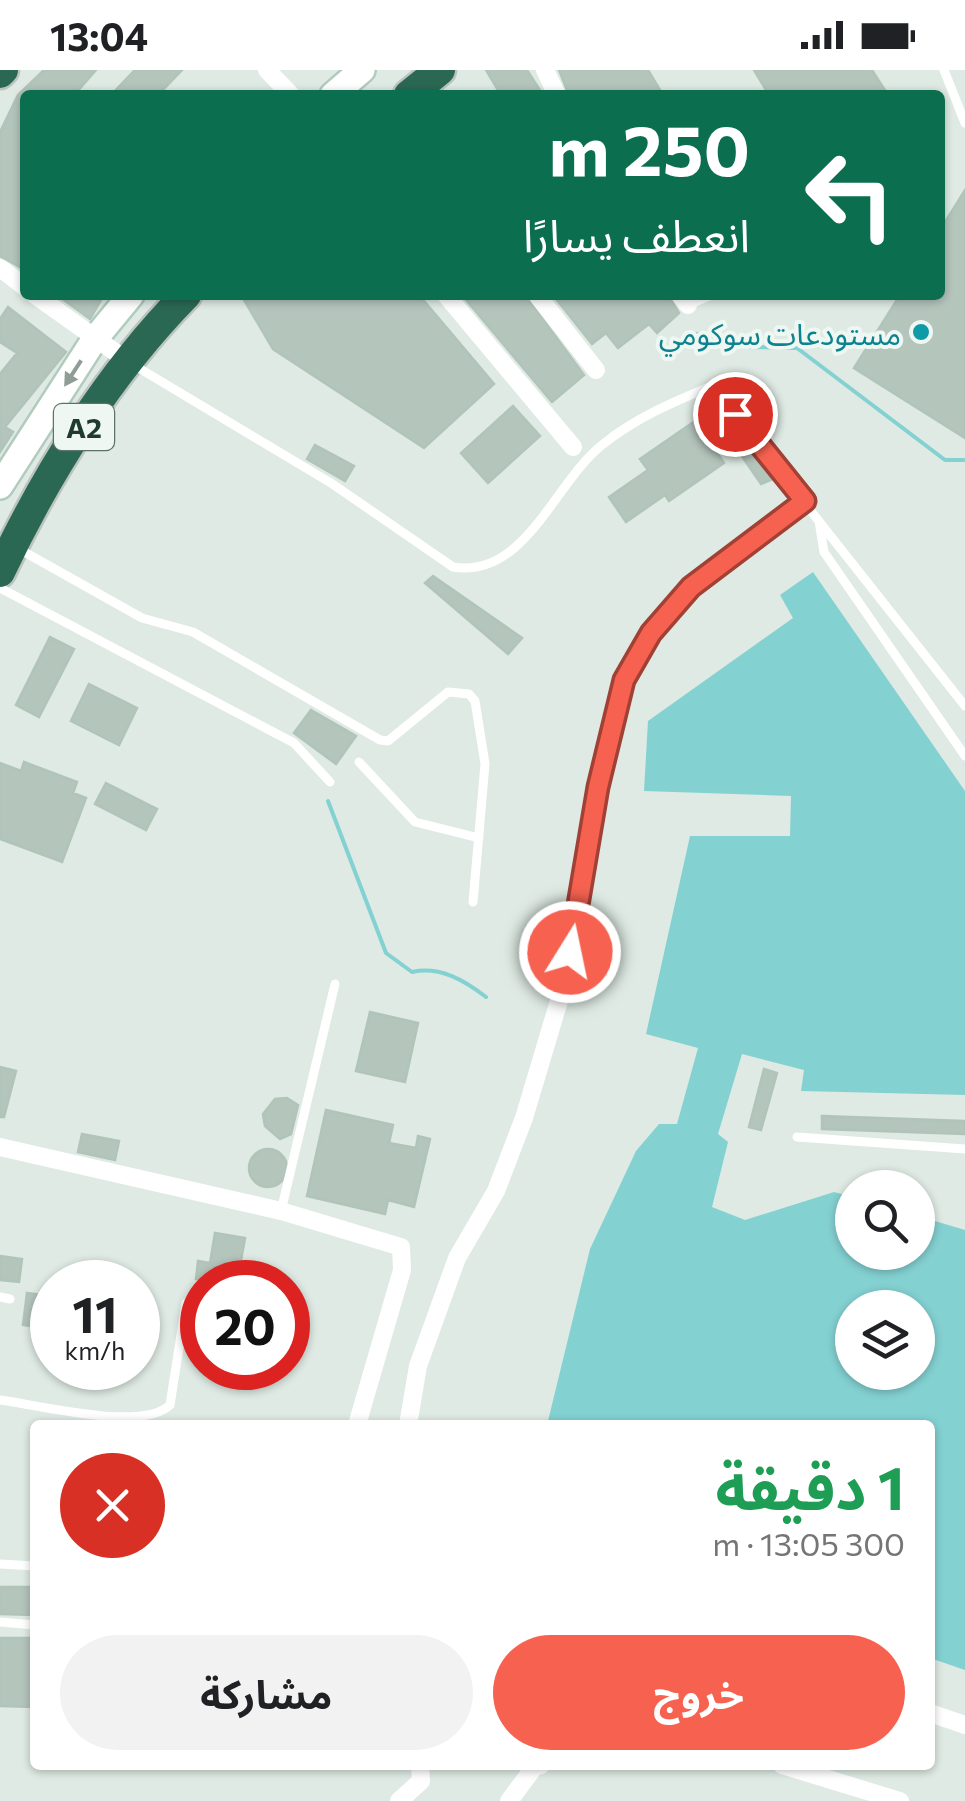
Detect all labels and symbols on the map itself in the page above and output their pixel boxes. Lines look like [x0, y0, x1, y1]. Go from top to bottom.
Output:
place label: مستودعات سوكومي [659, 314, 901, 357]
marker: مستودعات سوكومي [910, 321, 932, 343]
one-way arrow [64, 359, 82, 387]
pin [693, 372, 778, 457]
road number: A2 [54, 404, 114, 450]
position arrow [518, 900, 622, 1004]
speed limit sign: 20 [180, 1260, 310, 1390]

